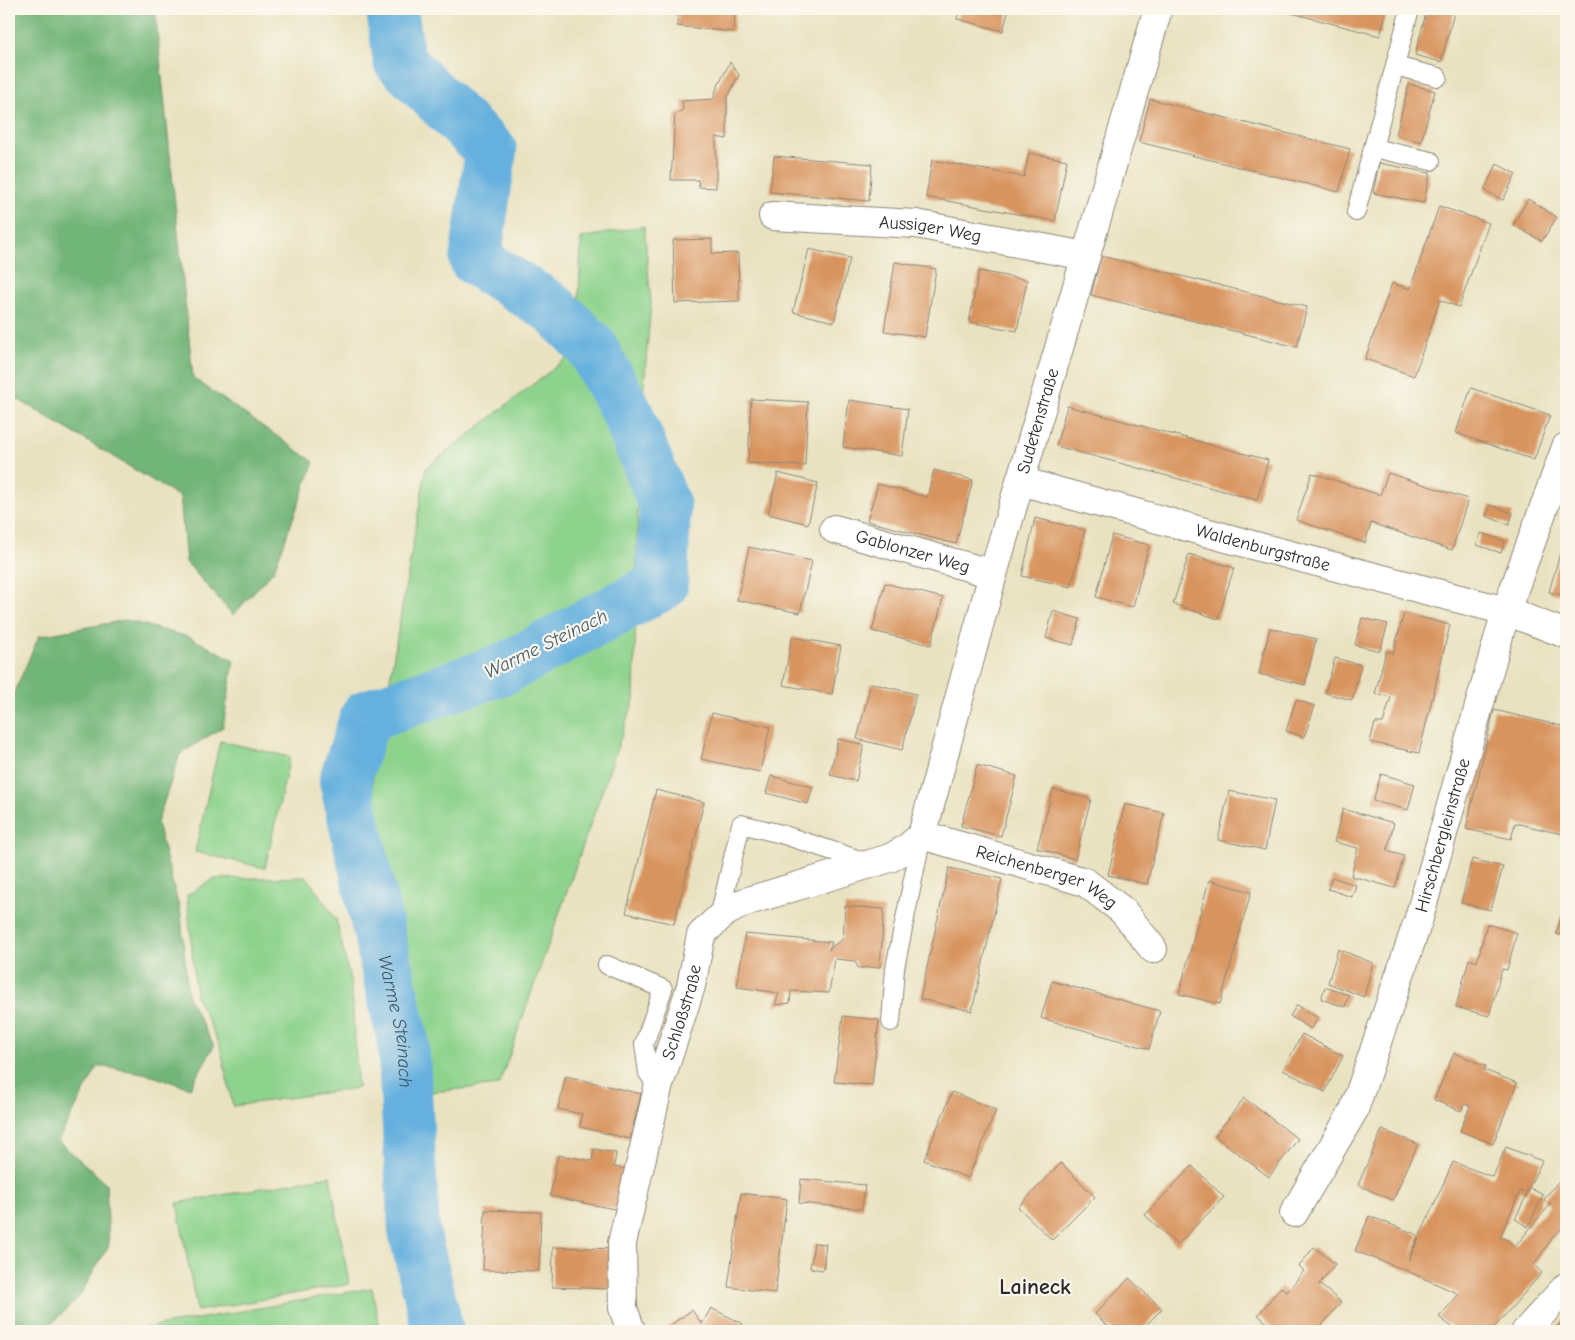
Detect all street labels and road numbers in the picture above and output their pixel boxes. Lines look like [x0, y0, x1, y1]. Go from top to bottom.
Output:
street label: Aussiger Weg [879, 211, 983, 247]
street label: Sudetenstraße [1012, 366, 1063, 476]
street label: Waldenburgstraße [1193, 519, 1333, 576]
street label: Gablonzer Weg [853, 525, 972, 577]
street label: Hirschbergleinstraße [1411, 756, 1474, 915]
street label: Reichenberger Weg [973, 841, 1121, 913]
street label: Schloßstraße [657, 963, 705, 1062]

